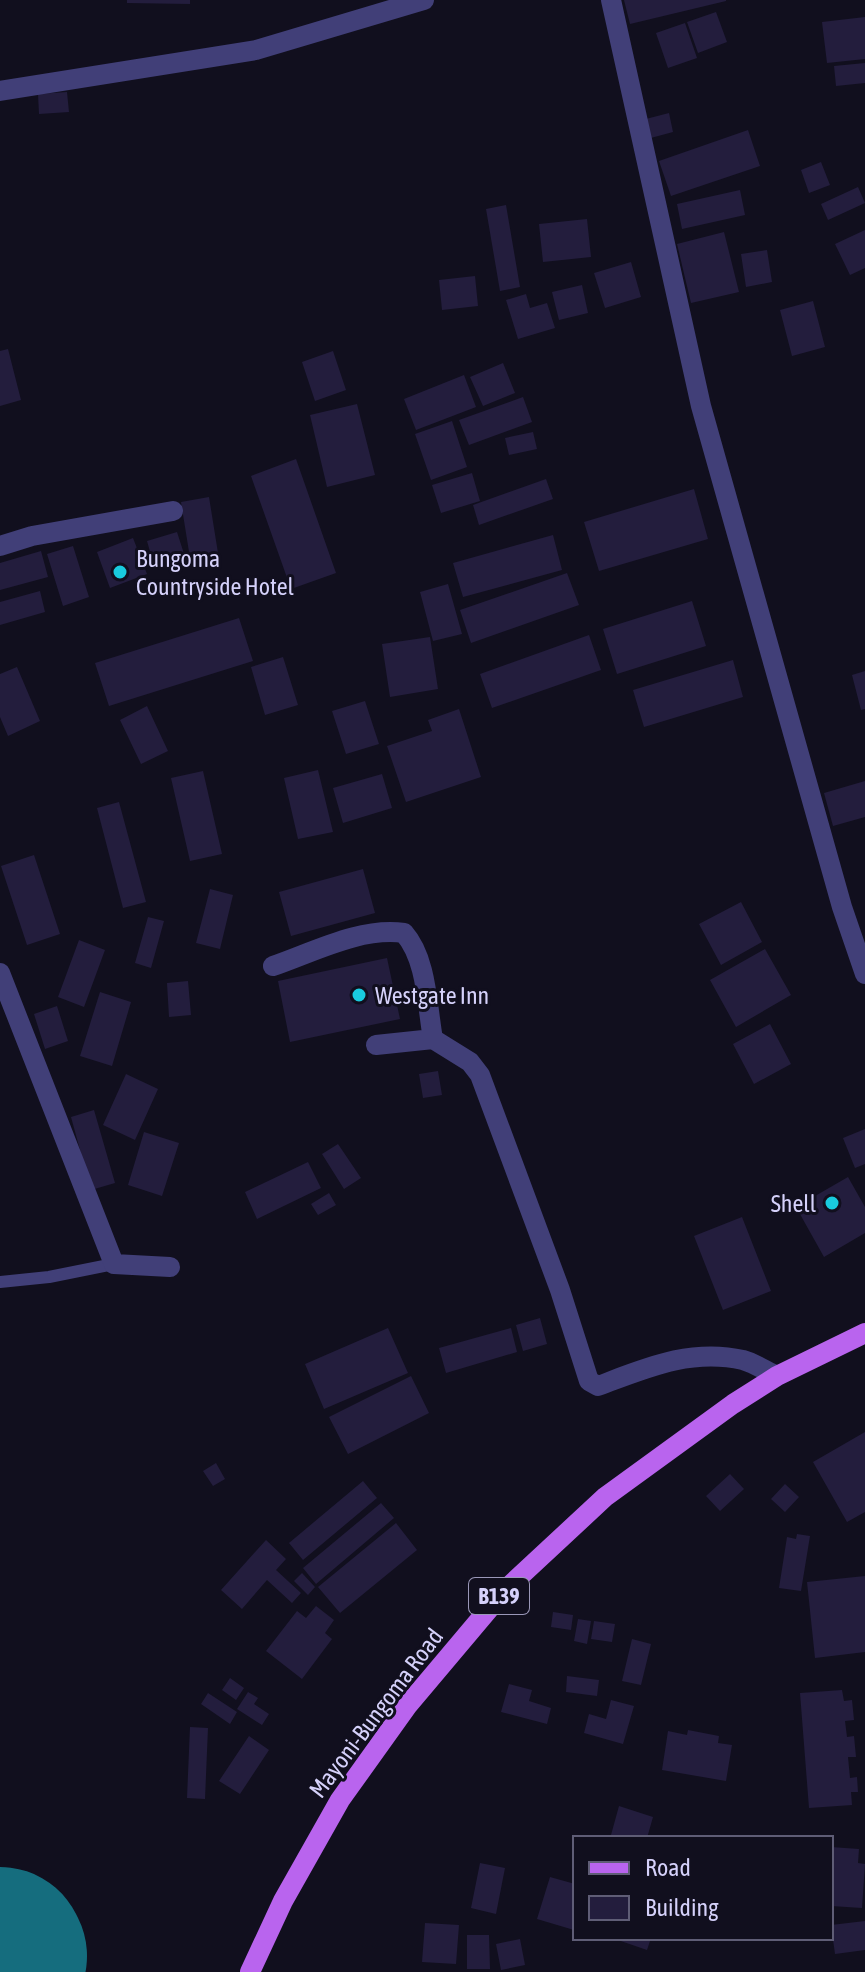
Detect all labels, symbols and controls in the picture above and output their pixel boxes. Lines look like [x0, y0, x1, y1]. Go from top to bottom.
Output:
place label: Bungoma Countryside Hotel [136, 545, 295, 600]
marker: Bungoma Countryside Hotel [111, 563, 129, 581]
place label: Westgate Inn [375, 982, 489, 1009]
marker: Westgate Inn [350, 986, 368, 1004]
place label: Shell [771, 1190, 817, 1217]
marker: Shell [823, 1194, 841, 1212]
road number: B139 [469, 1578, 529, 1614]
street label: Mayoni-Bungoma Road [304, 1623, 448, 1803]
legend [573, 1836, 833, 1940]
text: Road [645, 1854, 691, 1881]
text: Building [645, 1894, 719, 1921]

